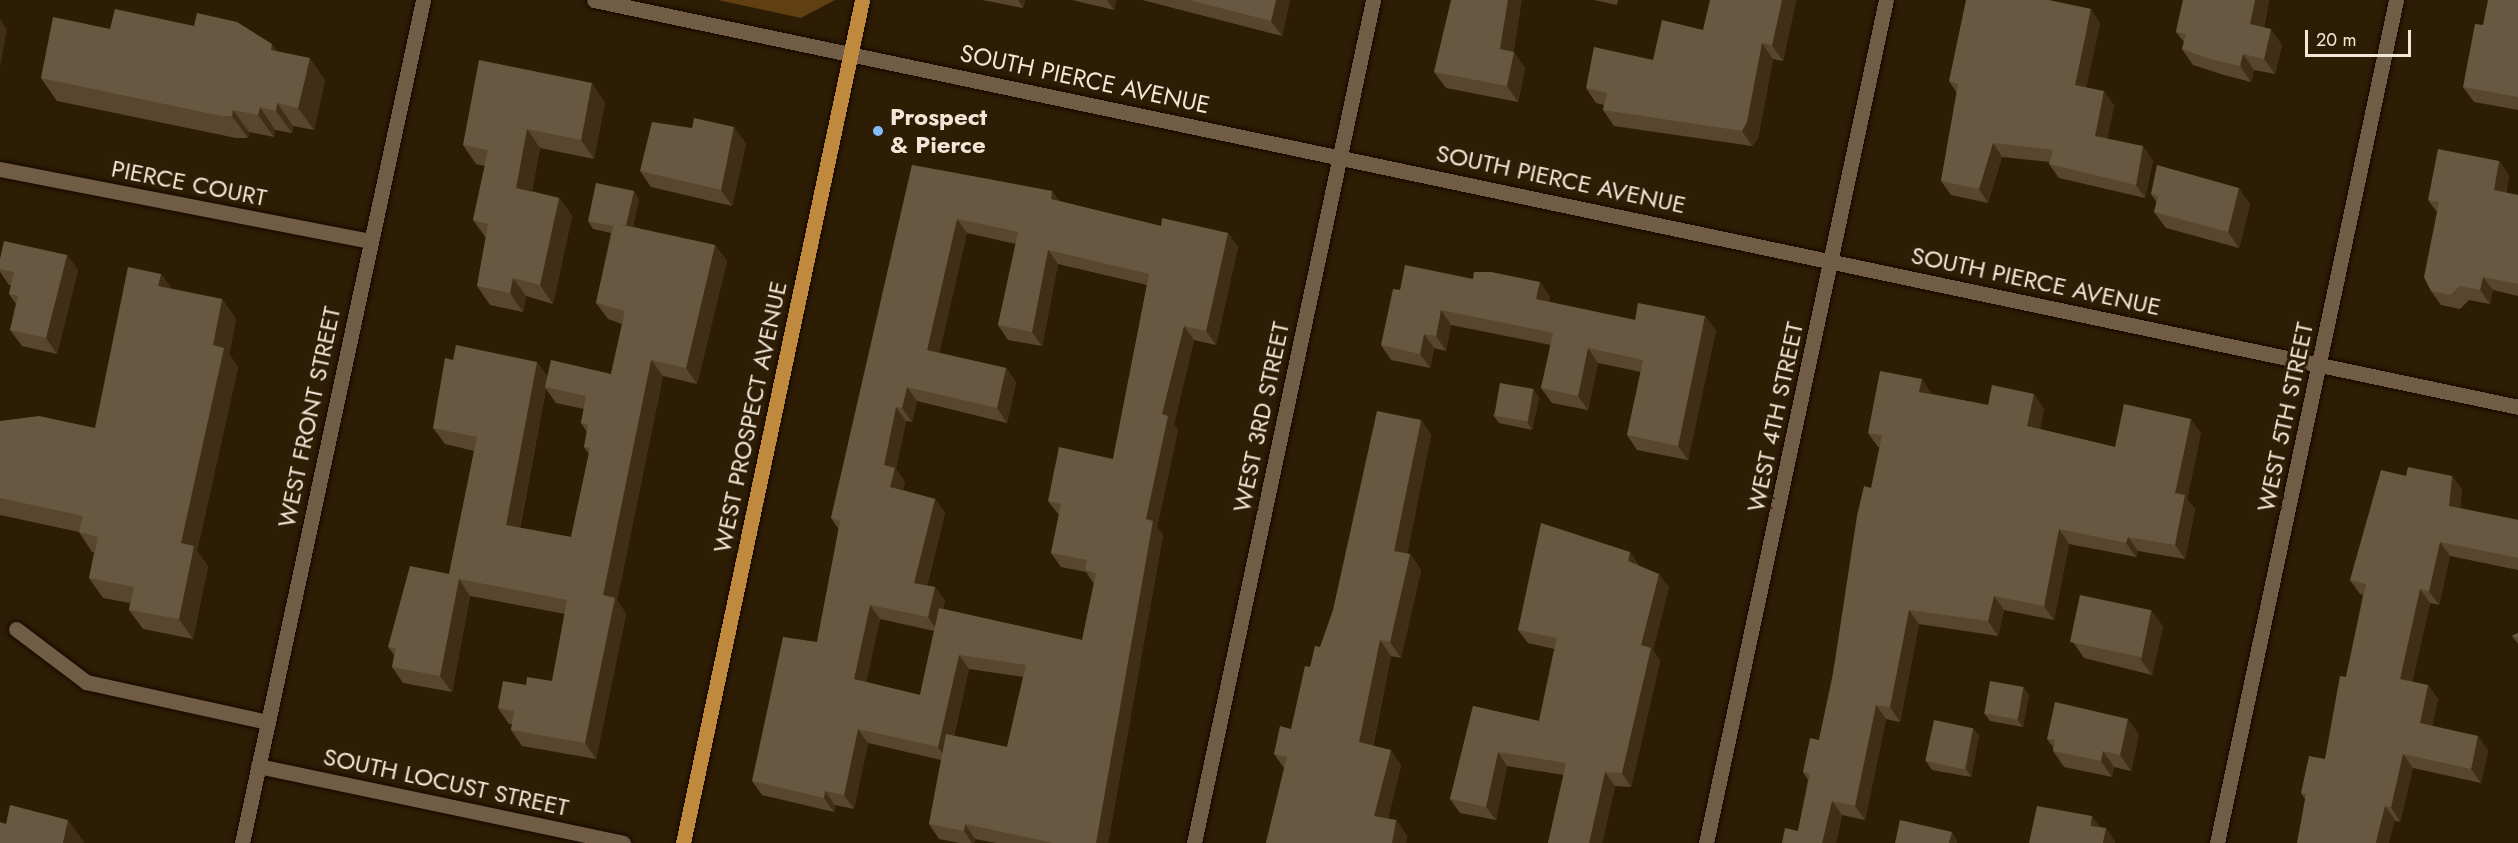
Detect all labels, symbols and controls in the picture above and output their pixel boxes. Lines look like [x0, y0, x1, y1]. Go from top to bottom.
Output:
scale bar [2308, 18, 2414, 56]
text: 20 m [2316, 27, 2356, 53]
street label: SOUTH PIERCE AVENUE [958, 38, 1212, 120]
place label: Prospect & Pierce [890, 103, 987, 159]
marker: Prospect & Pierce [871, 124, 885, 138]
street label: SOUTH PIERCE AVENUE [1434, 138, 1688, 220]
street label: PIERCE COURT [109, 154, 269, 212]
street label: SOUTH PIERCE AVENUE [1909, 240, 2163, 322]
street label: WEST PROSPECT AVENUE [707, 279, 793, 555]
street label: WEST FRONT STREET [272, 304, 346, 530]
street label: WEST 3RD STREET [1227, 319, 1295, 515]
street label: WEST 4TH STREET [1741, 319, 1809, 515]
street label: WEST 5TH STREET [2251, 320, 2319, 514]
street label: SOUTH LOCUST STREET [321, 742, 571, 822]

